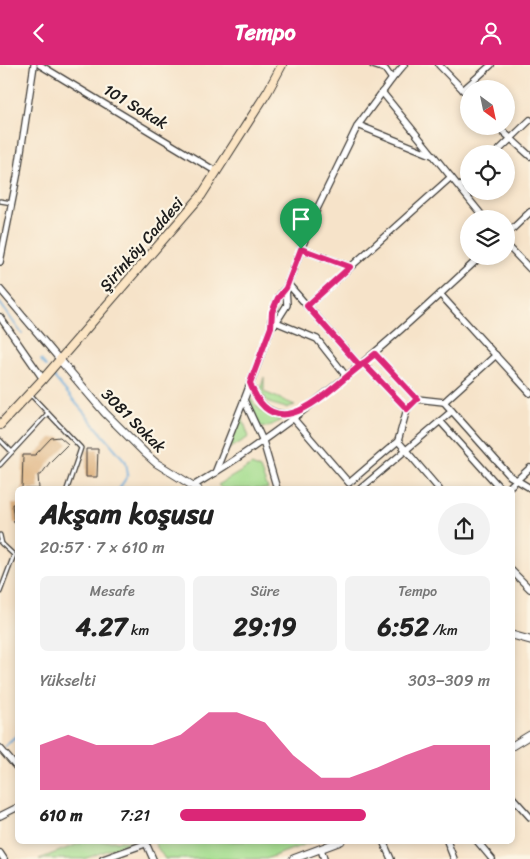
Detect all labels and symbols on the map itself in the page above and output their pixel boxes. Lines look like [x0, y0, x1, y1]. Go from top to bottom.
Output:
street label: 101 Sokak [98, 76, 174, 137]
north arrow [460, 80, 515, 135]
street label: Şirinköy Caddesi [92, 190, 191, 298]
pin [280, 198, 322, 249]
street label: 3081 Sokak [94, 381, 174, 460]

